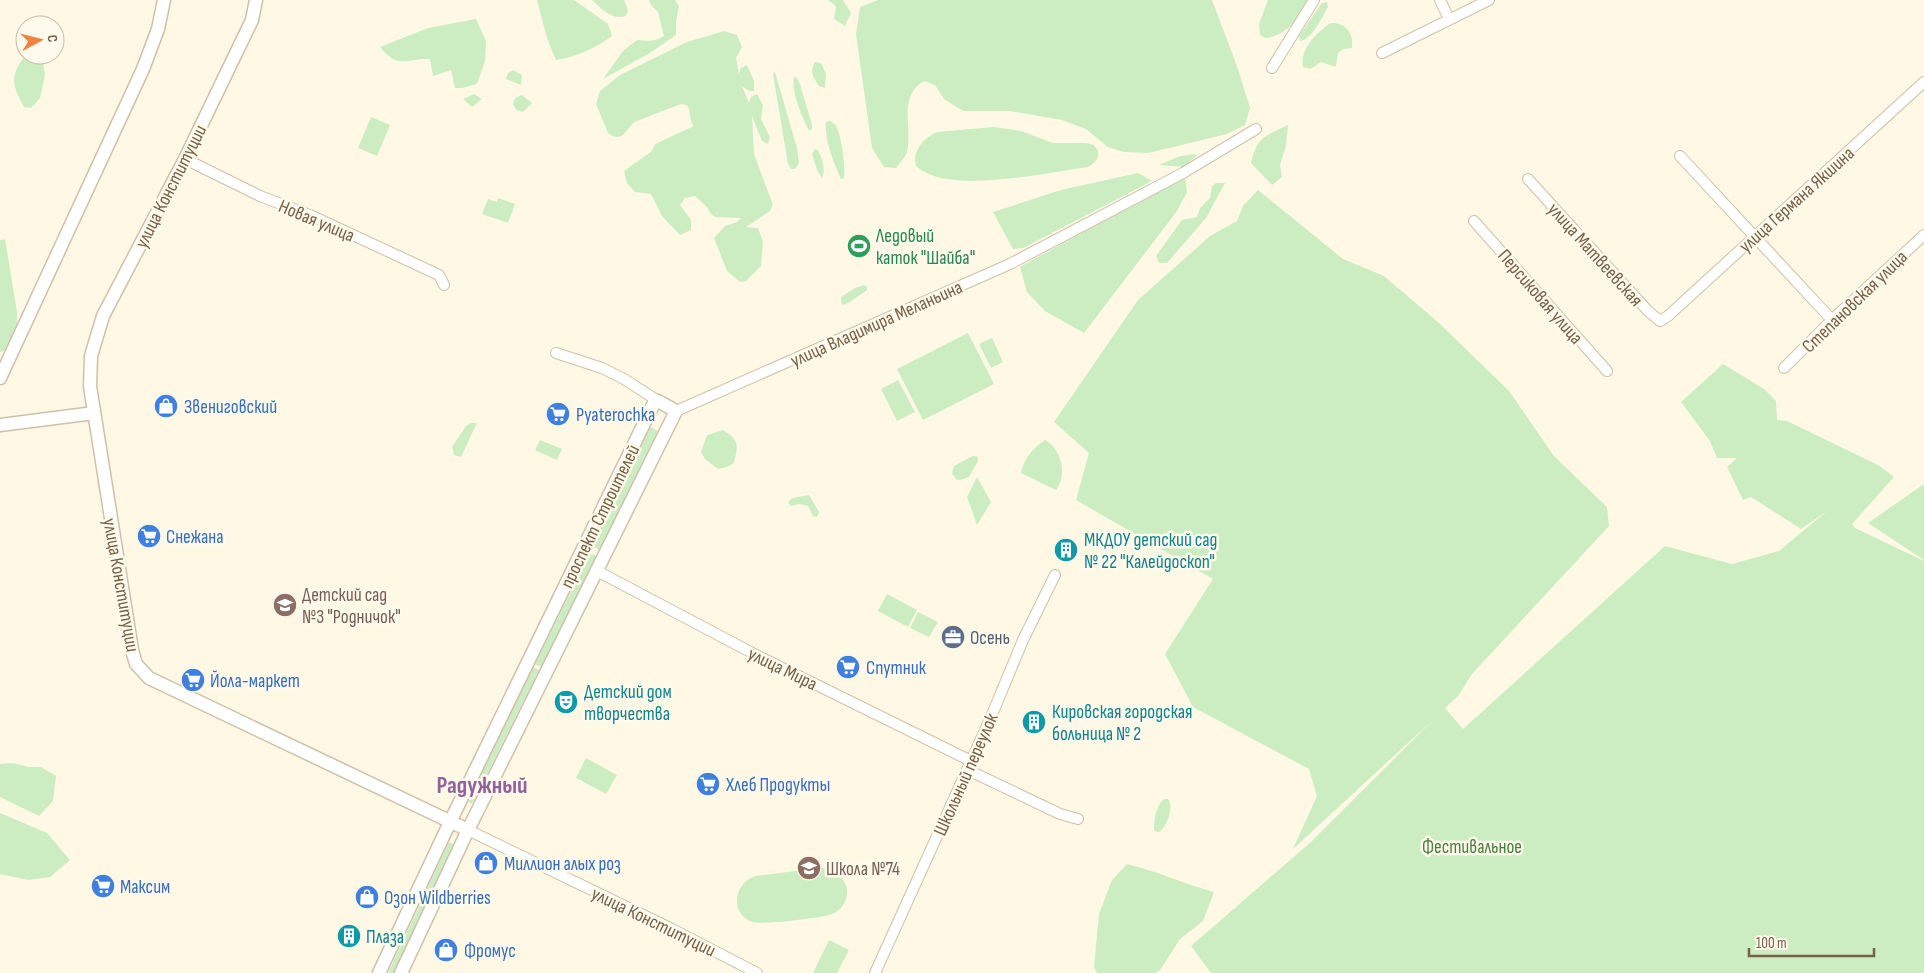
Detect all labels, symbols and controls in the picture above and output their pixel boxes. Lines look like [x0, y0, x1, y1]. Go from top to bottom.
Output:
north arrow [15, 15, 65, 65]
text: С [44, 34, 61, 43]
street label: улица Конституции [130, 121, 212, 252]
street label: улица Германа Якшина [1735, 142, 1859, 258]
street label: Новая улица [275, 195, 358, 248]
street label: улица Матвеевская [1542, 198, 1647, 312]
place label: Ледовый каток "Шайба" [875, 225, 975, 270]
sports icon: Ледовый каток "Шайба" [846, 233, 872, 259]
street label: Персиковая улица [1492, 245, 1587, 349]
street label: Степановская улица [1798, 246, 1913, 358]
street label: улица Владимира Меланьина [787, 276, 966, 373]
shop icon: Звениговский [153, 393, 179, 419]
place label: Звениговский [184, 396, 277, 419]
supermarket icon: Pyaterochka [545, 401, 571, 427]
place label: Pyaterochka [576, 404, 655, 427]
street label: проспект Строителей [556, 441, 645, 592]
street label: улица Конституции [97, 517, 144, 654]
supermarket icon: Снежана [136, 523, 162, 549]
place label: Снежана [166, 526, 224, 549]
place label: МКДОУ детский сад № 22 "Калейдоскоп" [1084, 529, 1217, 574]
building icon: МКДОУ детский сад № 22 "Калейдоскоп" [1053, 537, 1079, 563]
place label: Детский сад №3 "Родничок" [302, 584, 401, 629]
school or university icon: Детский сад №3 "Родничок" [272, 592, 298, 618]
office icon: Осень [940, 624, 966, 650]
place label: Осень [970, 627, 1010, 650]
street label: улица Мира [744, 643, 821, 696]
supermarket icon: Спутник [835, 654, 861, 680]
place label: Спутник [866, 657, 927, 680]
supermarket icon: Йола-маркет [180, 667, 206, 693]
place label: Йола-маркет [210, 670, 300, 693]
place label: Детский дом творчества [584, 681, 672, 726]
theatre icon: Детский дом творчества [553, 689, 579, 715]
place label: Кировская городская больница № 2 [1052, 701, 1193, 746]
street label: Школьный переулок [929, 709, 1004, 840]
building icon: Кировская городская больница № 2 [1021, 709, 1047, 735]
district label: Радужный [436, 771, 528, 800]
supermarket icon: Хлеб Продукты [695, 771, 721, 797]
place label: Хлеб Продукты [725, 774, 830, 797]
park label: Фестивальное [1422, 836, 1522, 859]
shop icon: Миллион алых роз [473, 850, 499, 876]
place label: Миллион алых роз [504, 853, 621, 876]
school or university icon: Школа №74 [796, 855, 822, 881]
place label: Школа №74 [826, 858, 900, 881]
supermarket icon: Максим [90, 873, 116, 899]
place label: Максим [120, 876, 170, 899]
street label: улица Конституции [587, 882, 719, 962]
shop icon: Озон Wildberries [354, 884, 380, 910]
place label: Озон Wildberries [384, 887, 491, 910]
building icon: Плаза [336, 923, 362, 949]
place label: Плаза [366, 926, 404, 949]
scale bar [1749, 926, 1874, 958]
text: 100 m [1756, 934, 1787, 953]
shop icon: Фромус [433, 937, 459, 963]
place label: Фромус [464, 940, 516, 963]

